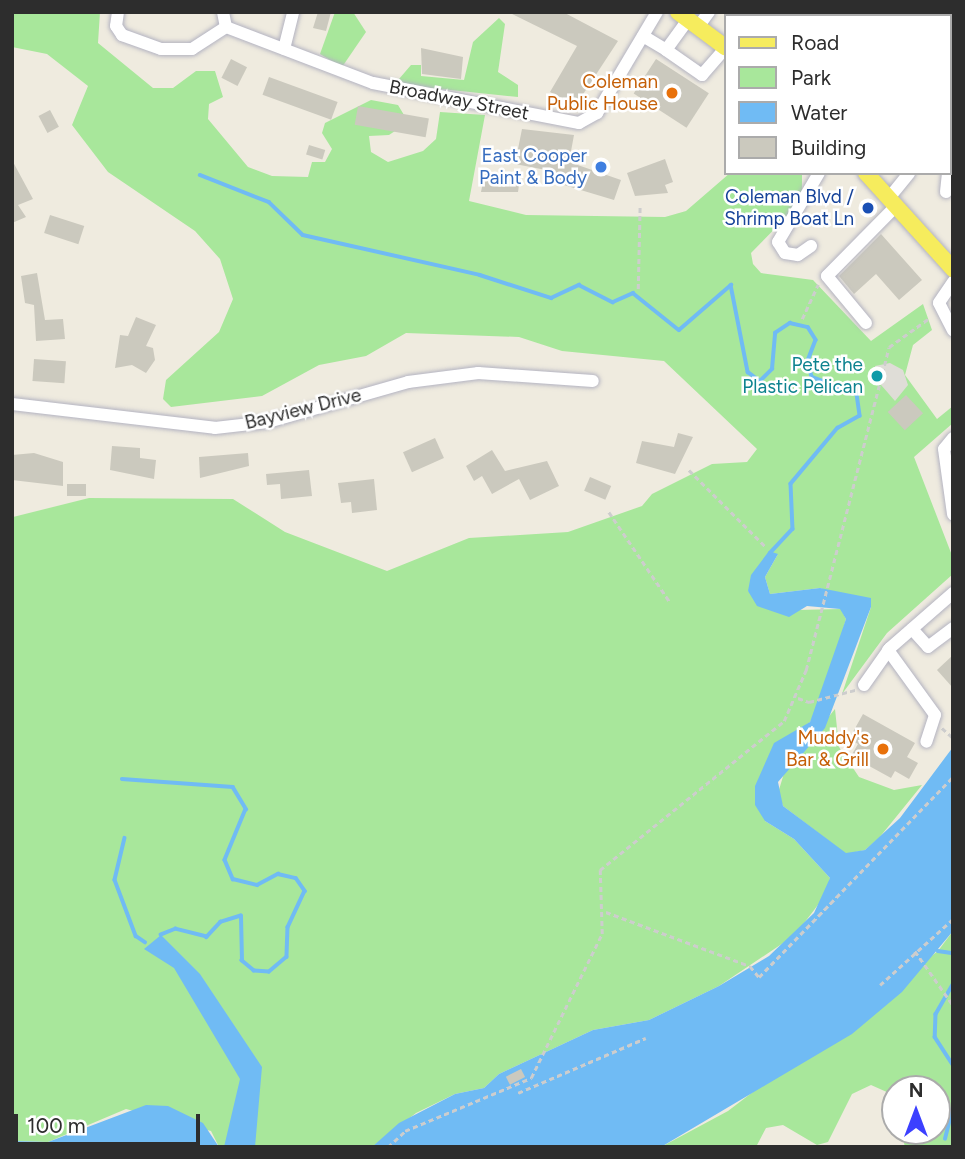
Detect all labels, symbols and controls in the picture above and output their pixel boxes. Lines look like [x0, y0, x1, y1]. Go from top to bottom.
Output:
legend [724, 14, 951, 175]
text: Road [791, 30, 839, 55]
text: Park [791, 65, 831, 90]
place label: Coleman Public House [547, 71, 658, 115]
street label: Broadway Street [387, 75, 531, 125]
marker: Coleman Public House [664, 85, 680, 101]
text: Water [791, 100, 847, 125]
text: Building [791, 135, 866, 160]
place label: East Cooper Paint & Body [479, 145, 587, 189]
marker: East Cooper Paint & Body [593, 159, 609, 175]
place label: Coleman Blvd / Shrimp Boat Ln [724, 186, 854, 230]
marker: Coleman Blvd / Shrimp Boat Ln [860, 200, 876, 216]
place label: Pete the Plastic Pelican [742, 354, 863, 398]
marker: Pete the Plastic Pelican [869, 368, 885, 384]
street label: Bayview Drive [242, 384, 364, 434]
place label: Muddy's Bar & Grill [786, 727, 869, 771]
marker: Muddy's Bar & Grill [875, 741, 891, 757]
north arrow [881, 1075, 951, 1145]
text: N [909, 1079, 923, 1102]
scale bar [18, 1100, 203, 1144]
text: 100 m [27, 1113, 86, 1138]

